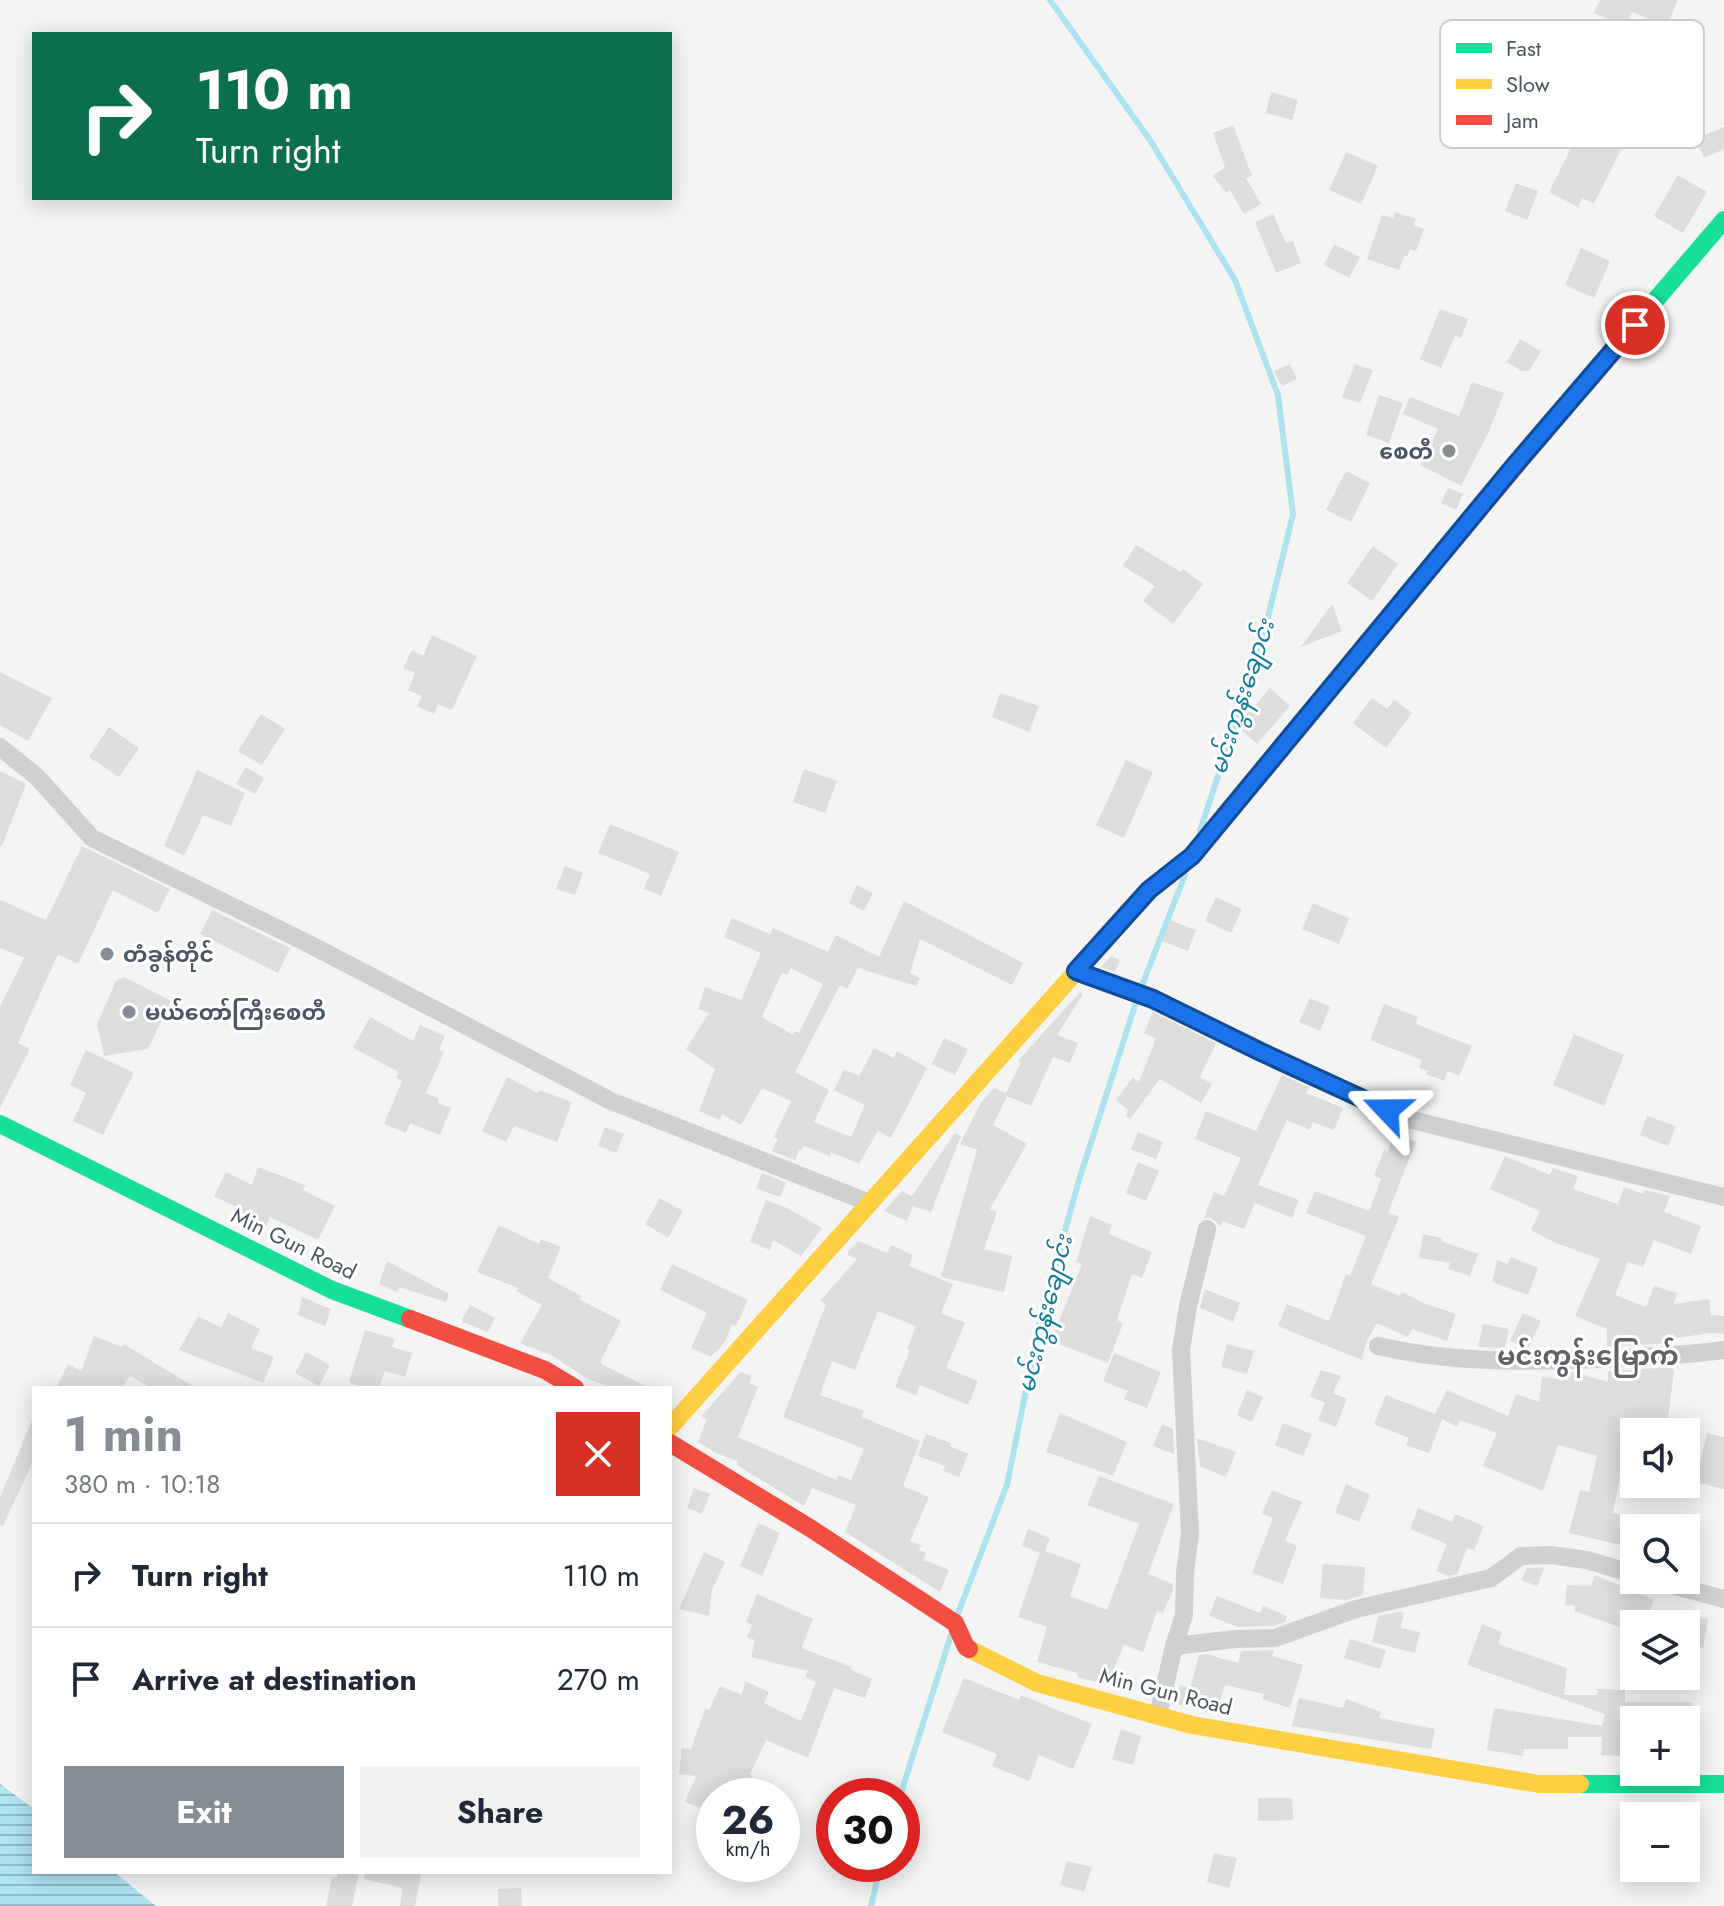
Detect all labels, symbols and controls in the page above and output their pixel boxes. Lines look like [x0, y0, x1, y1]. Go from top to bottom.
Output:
legend [1440, 20, 1704, 148]
text: Fast [1506, 32, 1542, 64]
text: 110 m [196, 49, 353, 130]
icon: right [64, 64, 168, 168]
text: Slow [1506, 68, 1550, 100]
text: Jam [1503, 104, 1539, 136]
text: Turn right [196, 124, 341, 176]
pin [1601, 291, 1669, 359]
icon: arrive [1613, 303, 1657, 347]
place label: စေတီ [1379, 435, 1433, 467]
marker: စေတီ [1440, 442, 1458, 460]
water label: မင်းကွန်းချောင်း [1200, 613, 1286, 780]
place label: တံခွန်တိုင် [123, 938, 214, 972]
marker: တံခွန်တိုင် [98, 945, 116, 963]
place label: မယ်တော်ကြီးစေတီ [145, 996, 326, 1030]
marker: မယ်တော်ကြီးစေတီ [120, 1003, 138, 1021]
position arrow [1345, 1068, 1429, 1152]
street label: Min Gun Road [226, 1199, 362, 1287]
water label: မင်းကွန်းချောင်း [1008, 1230, 1084, 1397]
district label: မင်းကွန်းမြောက် [1497, 1337, 1679, 1378]
text: 1 min [64, 1400, 183, 1469]
button: close [556, 1412, 640, 1496]
map controls [1620, 1418, 1700, 1882]
button: sound [1620, 1418, 1700, 1498]
text: 380 m · 10:18 [64, 1465, 220, 1503]
button: search [1620, 1514, 1700, 1594]
icon: right [64, 1553, 108, 1597]
text: Turn right [132, 1554, 268, 1597]
text: 110 m [563, 1554, 640, 1597]
button: layers [1620, 1610, 1700, 1690]
icon: arrive [64, 1657, 108, 1701]
text: Arrive at destination [132, 1658, 417, 1701]
text: 270 m [557, 1658, 640, 1701]
street label: Min Gun Road [1096, 1659, 1236, 1723]
button: + [1620, 1706, 1700, 1786]
button: Exit [64, 1766, 344, 1858]
button: Share [360, 1766, 640, 1858]
speed limit sign: 30 [816, 1778, 920, 1882]
text: 26 [722, 1791, 775, 1849]
button: − [1620, 1802, 1700, 1882]
text: km/h [725, 1835, 771, 1864]

